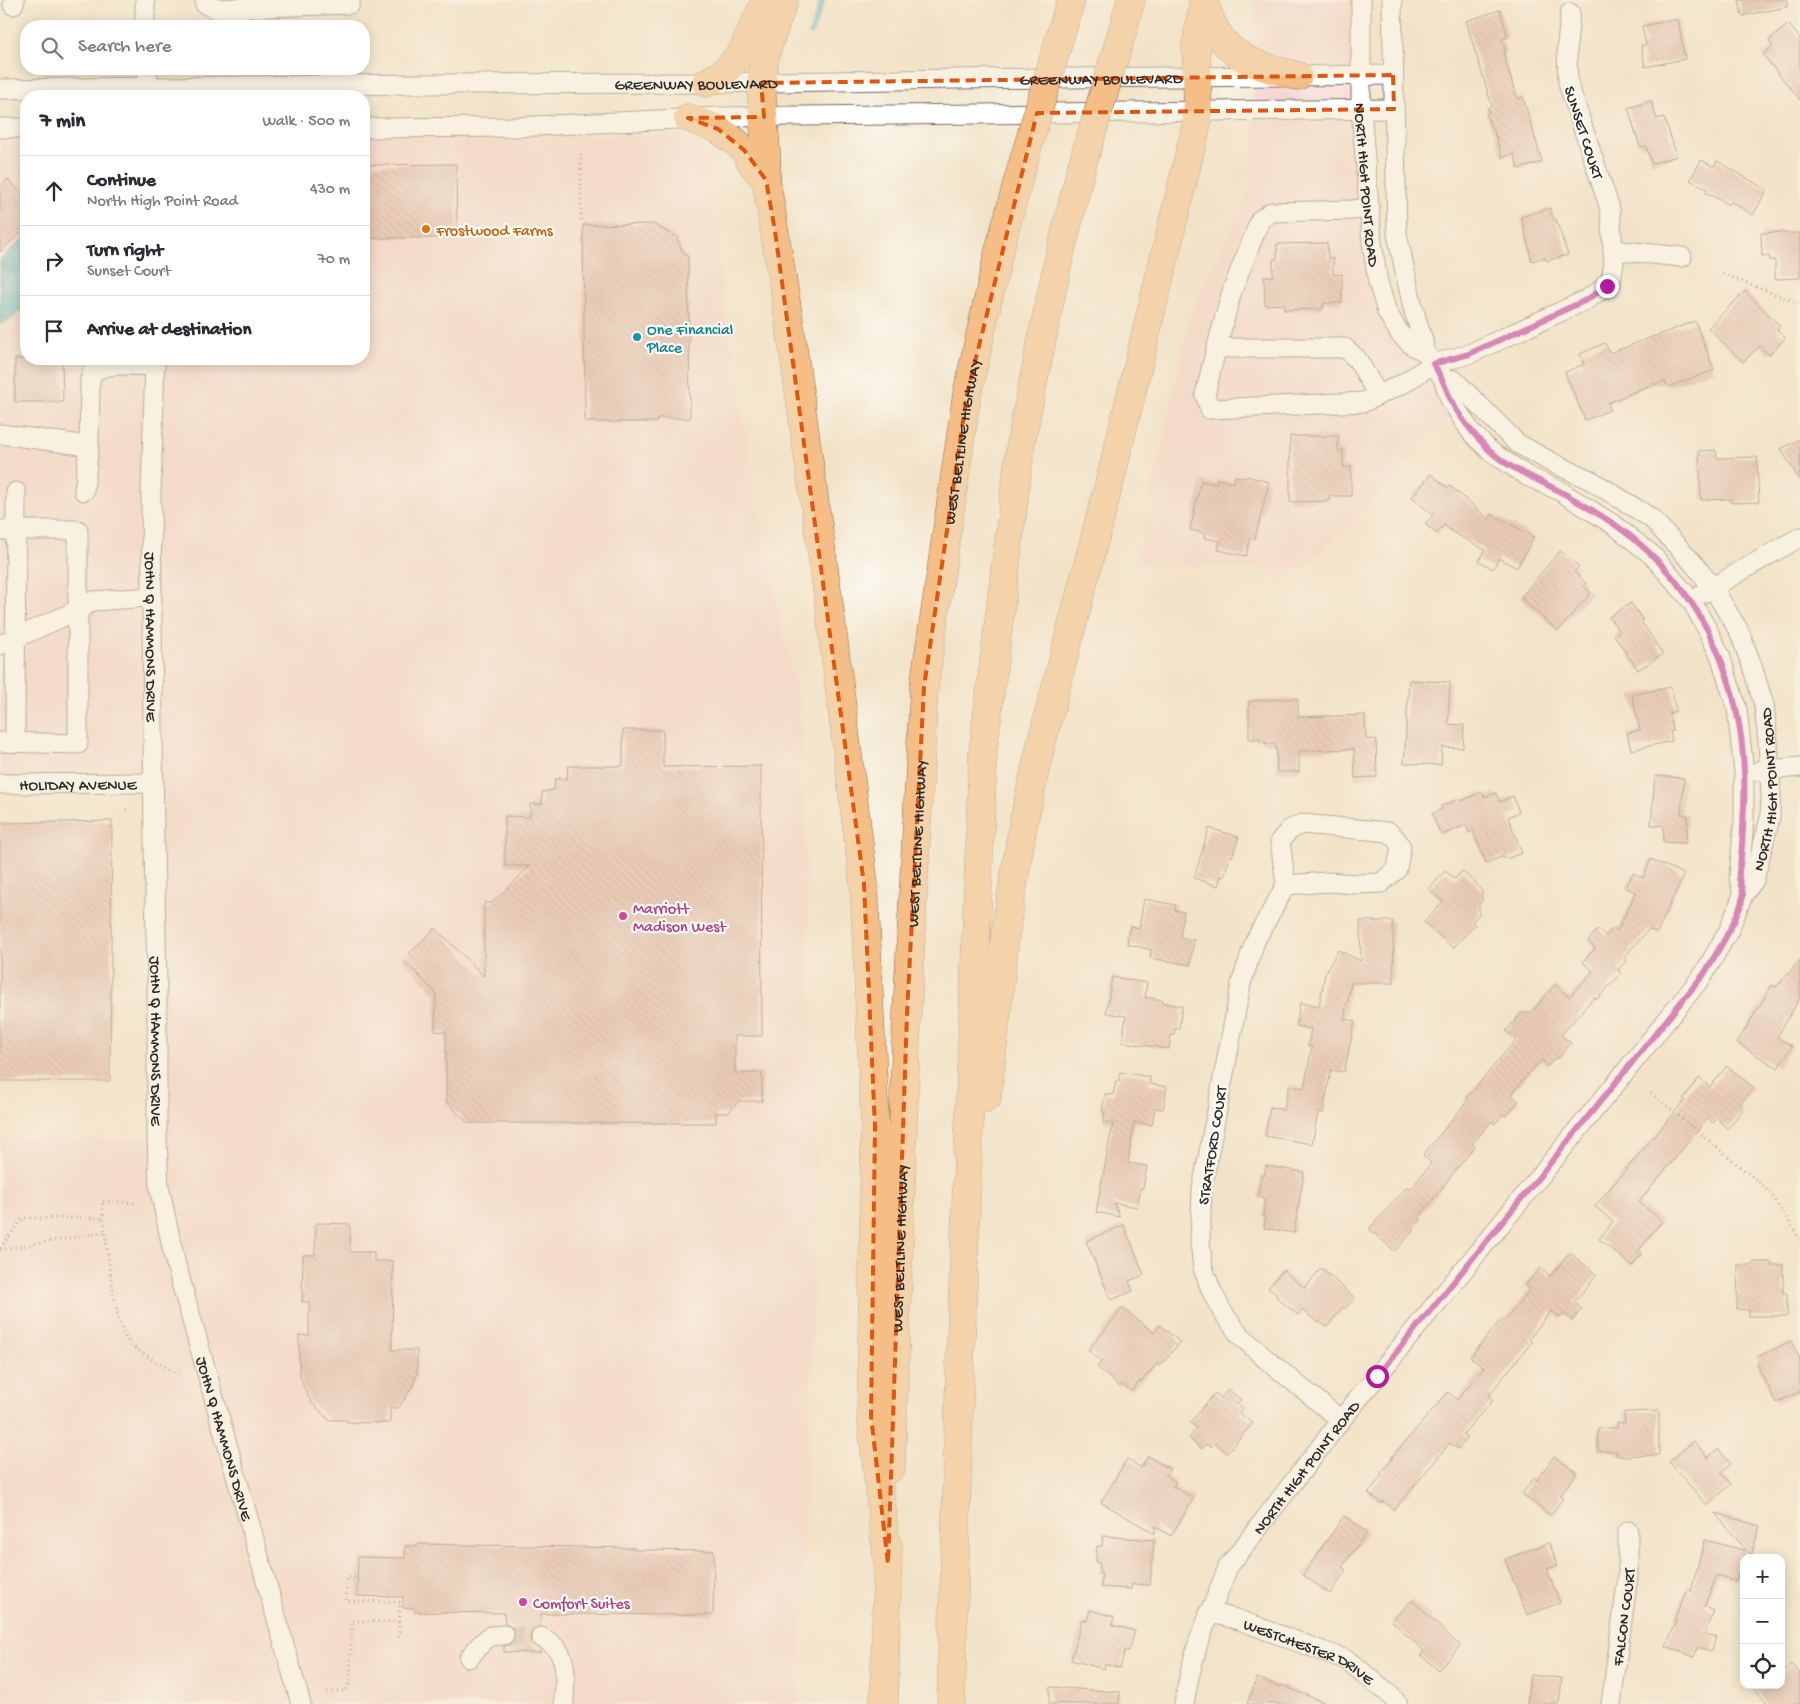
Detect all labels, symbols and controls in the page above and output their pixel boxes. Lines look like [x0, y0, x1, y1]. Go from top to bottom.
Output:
search box [20, 20, 370, 75]
icon: search [38, 34, 66, 62]
text: Search here [78, 36, 172, 59]
street label: GREENWAY BOULEVARD [1019, 71, 1183, 91]
street label: GREENWAY BOULEVARD [614, 76, 778, 96]
street label: SUNSET COURT [1558, 84, 1606, 183]
street label: NORTH HIGH POINT ROAD [1348, 103, 1382, 269]
text: 7 min [40, 110, 85, 135]
text: Walk · 500 m [263, 113, 350, 132]
text: Continue [87, 170, 156, 193]
icon: ahead [40, 177, 68, 205]
text: 430 m [310, 181, 350, 200]
text: North High Point Road [87, 193, 238, 212]
marker: Frostwood Farms [420, 223, 432, 235]
place label: Frostwood Farms [435, 223, 554, 242]
text: Turn right [87, 240, 163, 263]
icon: right [40, 247, 68, 275]
text: 70 m [317, 251, 350, 270]
text: Sunset Court [87, 263, 171, 282]
route end [1596, 275, 1619, 298]
icon: arrive [40, 317, 68, 345]
text: Arrive at destination [87, 319, 251, 342]
place label: One Financial Place [646, 322, 733, 359]
marker: One Financial Place [631, 331, 643, 343]
street label: WEST BELTLINE HIGHWAY [942, 358, 988, 526]
street label: JOHN Q HAMMONS DRIVE [138, 552, 159, 723]
street label: NORTH HIGH POINT ROAD [1751, 706, 1784, 873]
street label: WEST BELTLINE HIGHWAY [906, 759, 933, 928]
street label: HOLIDAY AVENUE [19, 777, 138, 797]
place label: Marriott Madison West [633, 901, 727, 938]
marker: Marriott Madison West [617, 910, 629, 922]
street label: JOHN Q HAMMONS DRIVE [143, 956, 163, 1127]
street label: STRATFORD COURT [1196, 1084, 1233, 1206]
street label: WEST BELTLINE HIGHWAY [890, 1164, 915, 1332]
street label: JOHN Q HAMMONS DRIVE [190, 1355, 255, 1524]
route start [1366, 1365, 1389, 1388]
street label: NORTH HIGH POINT ROAD [1250, 1398, 1366, 1540]
map controls [1740, 1554, 1785, 1689]
button: + [1740, 1554, 1785, 1599]
street label: FALCON COURT [1610, 1567, 1641, 1668]
marker: Comfort Suites [517, 1596, 529, 1608]
place label: Comfort Suites [533, 1596, 631, 1615]
button: − [1740, 1599, 1785, 1644]
street label: WESTCHESTER DRIVE [1240, 1616, 1377, 1691]
button: locate [1740, 1644, 1785, 1689]

